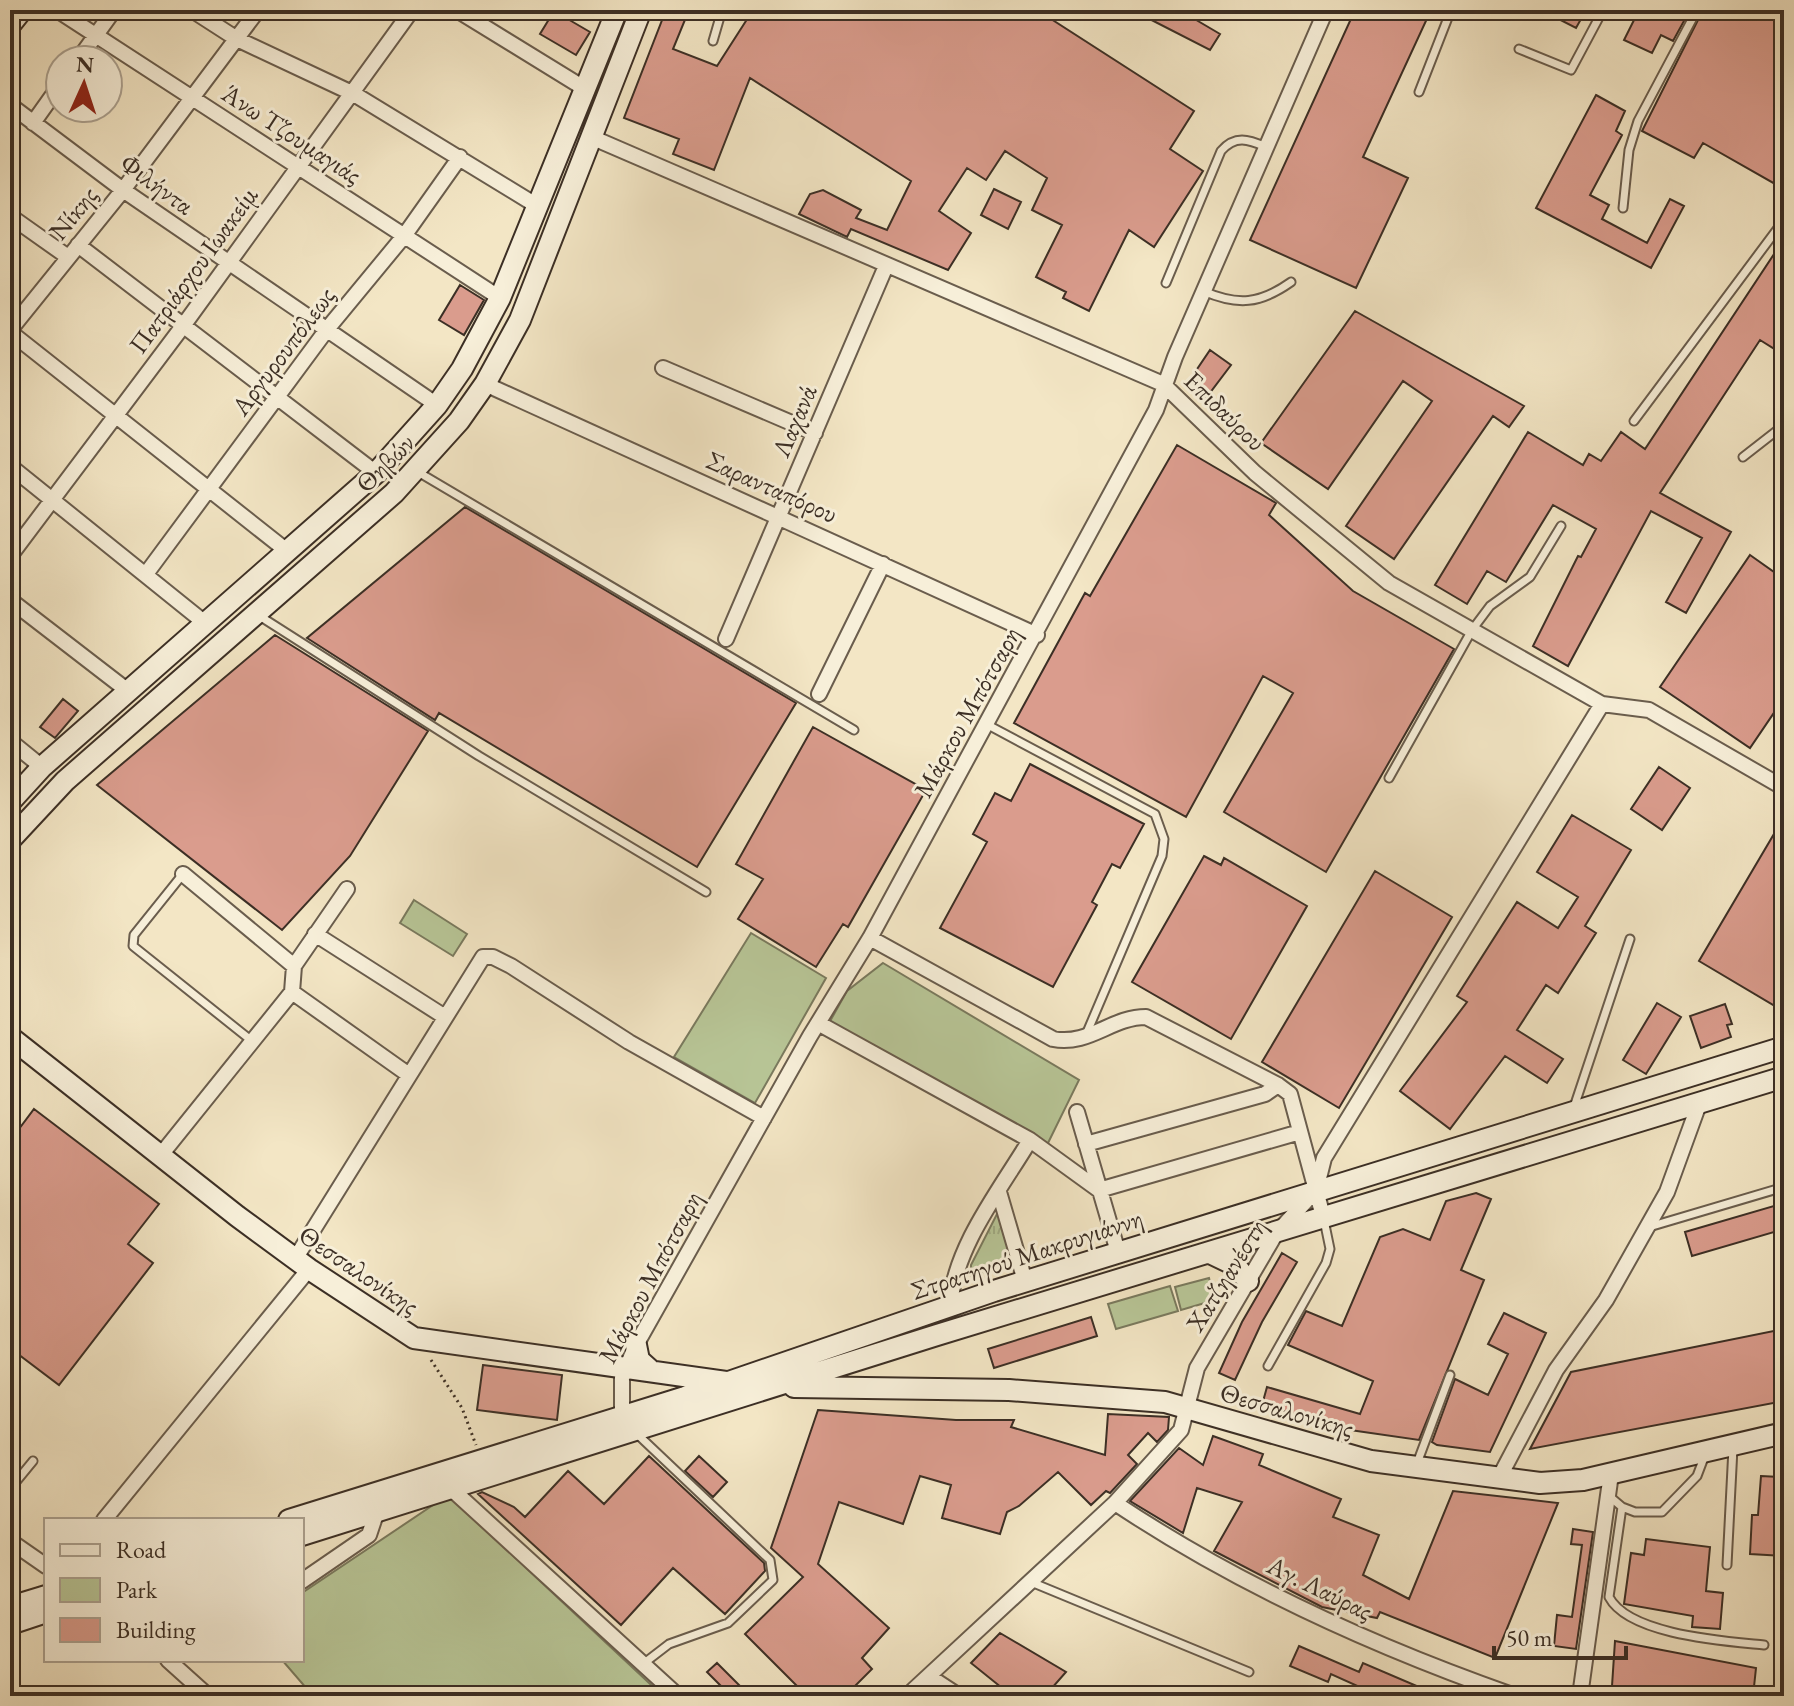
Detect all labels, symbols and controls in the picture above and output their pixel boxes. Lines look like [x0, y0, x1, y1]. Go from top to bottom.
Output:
north arrow [44, 44, 124, 124]
text: N [75, 50, 95, 79]
street label: Άνω Τζουμαγιάς [215, 76, 368, 192]
street label: Φιλήντα [114, 146, 201, 222]
street label: Νίκης [41, 179, 105, 247]
street label: Πατριάρχου Ιωακείμ [121, 180, 265, 360]
street label: Αργυρουπόλεως [223, 280, 343, 423]
street label: Επιδαύρου [1177, 364, 1273, 458]
street label: Λαχανά [763, 380, 824, 463]
street label: Θηβών [348, 426, 422, 500]
street label: Σαρανταπόρου [701, 443, 843, 531]
street label: Μάρκου Μπότσαρη [906, 620, 1028, 804]
street label: Μάρκου Μπότσαρη [590, 1185, 710, 1369]
street label: Στρατηγού Μακρυγιάννη [907, 1200, 1147, 1308]
street label: Χατζηανέστη [1177, 1212, 1274, 1339]
street label: Θεσσαλονίκης [292, 1217, 426, 1323]
street label: Θεσσαλονίκης [1216, 1375, 1358, 1445]
legend [44, 1518, 304, 1662]
text: Road [116, 1534, 167, 1565]
street label: Αγ. Λαύρας [1261, 1547, 1378, 1628]
text: Park [116, 1574, 158, 1605]
scale bar [1494, 1610, 1626, 1660]
text: Building [116, 1614, 196, 1645]
text: 50 m [1506, 1622, 1553, 1653]

